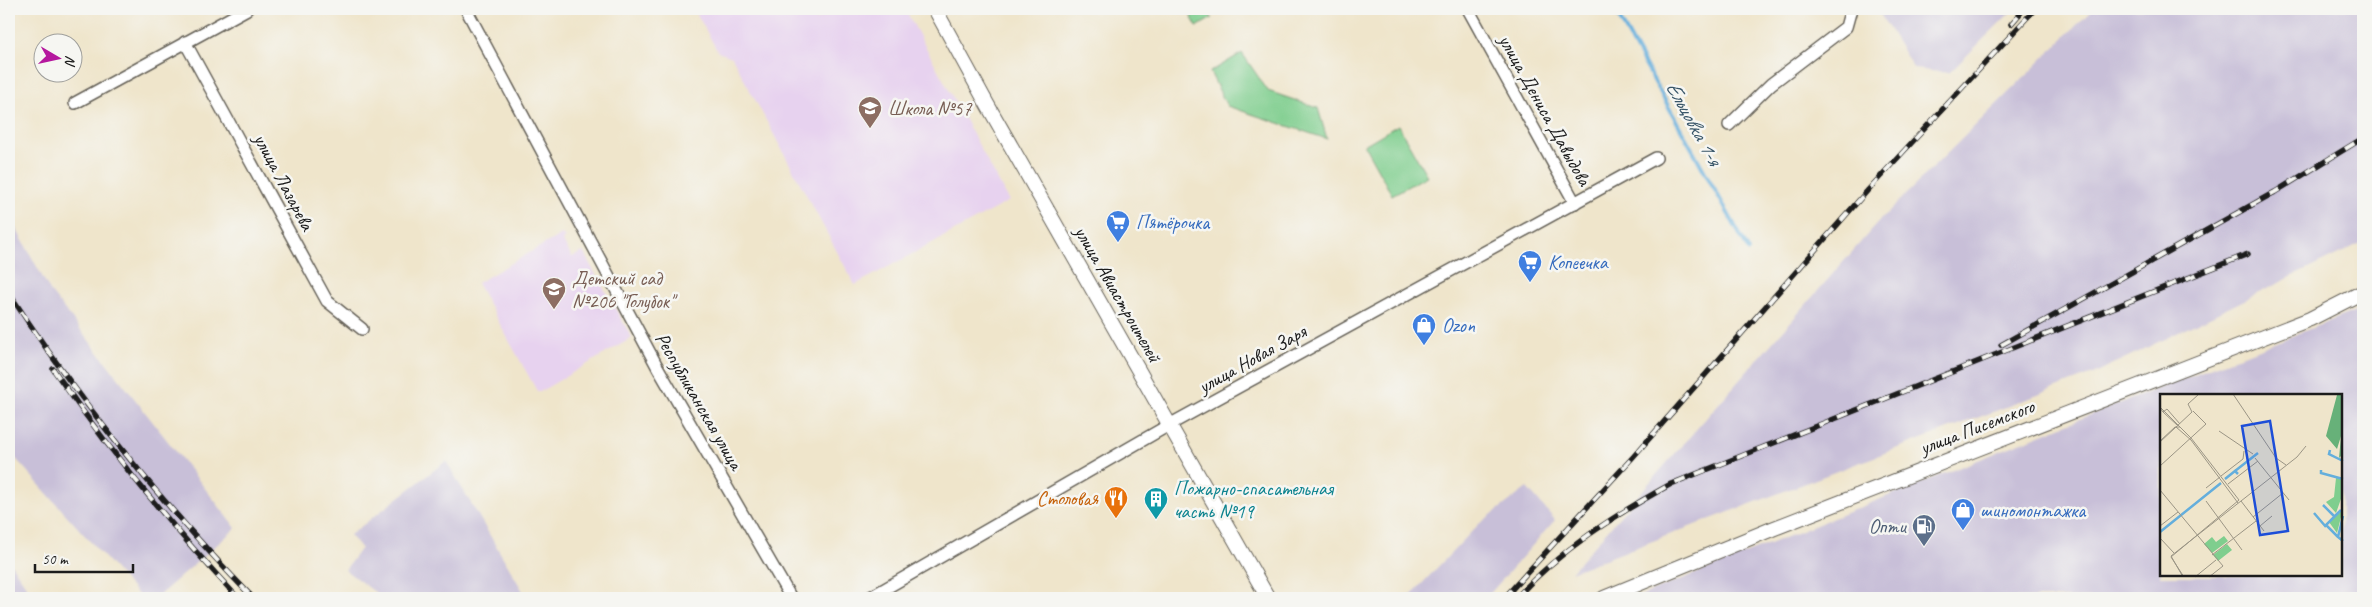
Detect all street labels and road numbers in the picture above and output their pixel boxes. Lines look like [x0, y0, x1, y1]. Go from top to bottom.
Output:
street label: улица Дениса Давыдова [1493, 29, 1598, 192]
street label: улица Лазарева [248, 128, 321, 236]
street label: улица Авиастроителей [1068, 220, 1168, 368]
street label: улица Новая Заря [1193, 318, 1312, 399]
street label: Республиканская улица [650, 328, 749, 476]
street label: улица Писемского [1915, 393, 2039, 461]

